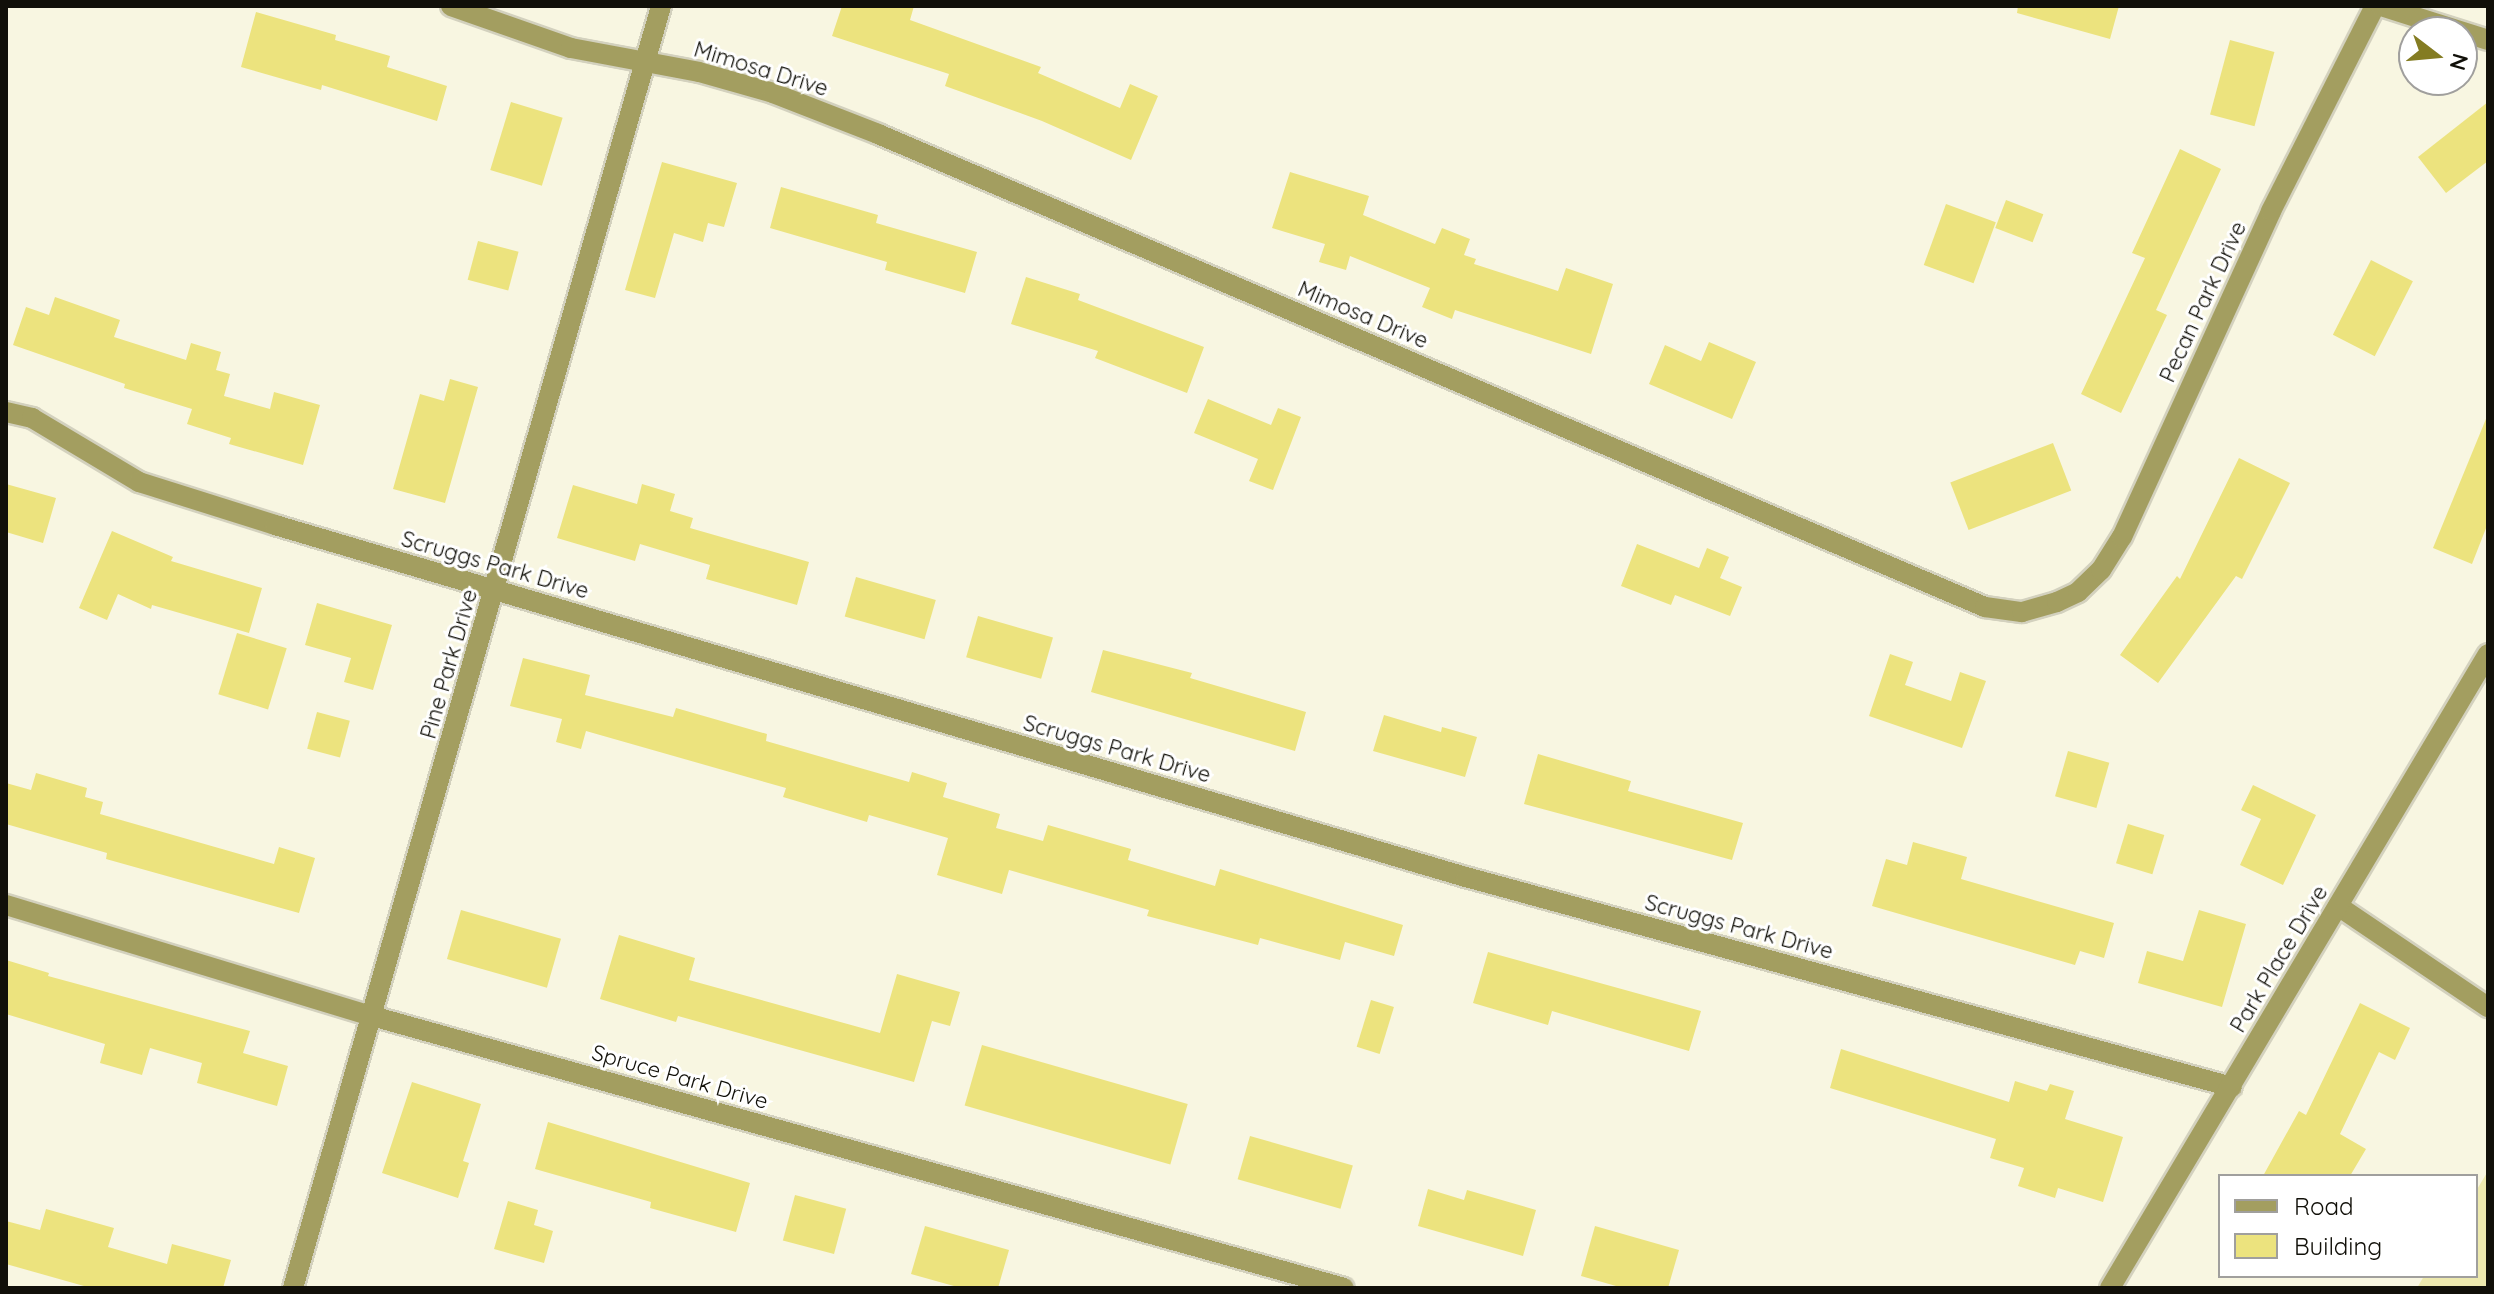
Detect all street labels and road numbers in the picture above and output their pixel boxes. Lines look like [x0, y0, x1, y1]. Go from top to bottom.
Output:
street label: Mimosa Drive [691, 36, 831, 102]
street label: Pecan Park Drive [2154, 217, 2252, 387]
street label: Mimosa Drive [1294, 276, 1432, 354]
street label: Scruggs Park Drive [398, 526, 592, 604]
street label: Pine Park Drive [415, 586, 483, 742]
street label: Scruggs Park Drive [1020, 710, 1214, 788]
street label: Park Place Drive [2225, 881, 2333, 1037]
street label: Scruggs Park Drive [1642, 889, 1836, 965]
street label: Spruce Park Drive [589, 1039, 771, 1115]

